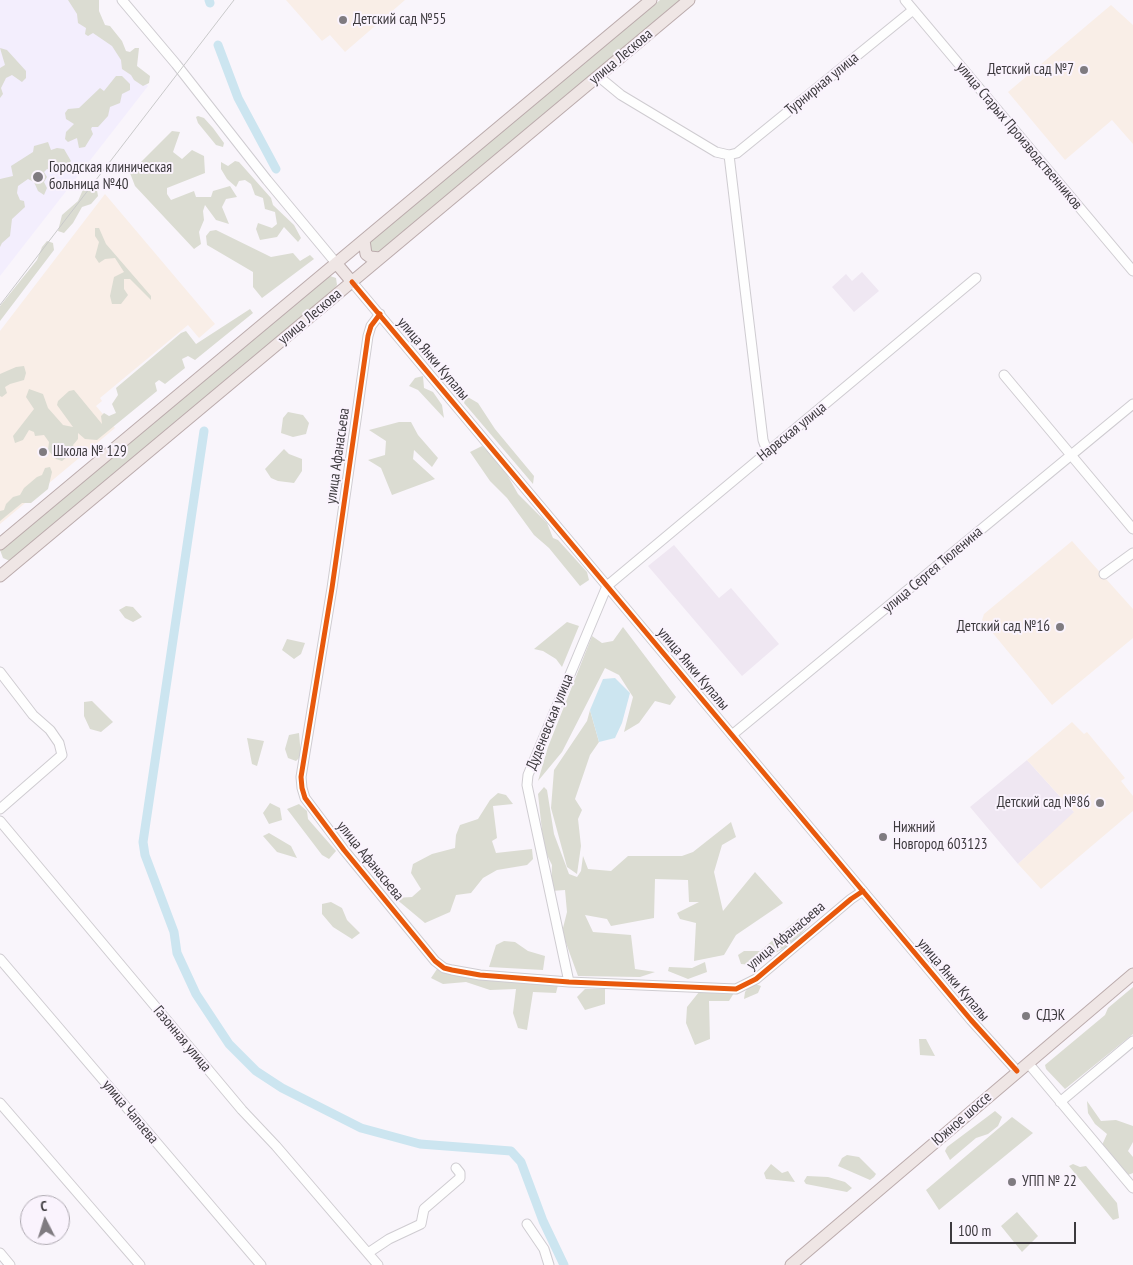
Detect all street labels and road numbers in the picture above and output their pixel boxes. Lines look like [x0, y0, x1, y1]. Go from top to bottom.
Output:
street label: улица Лескова [586, 25, 656, 89]
street label: Турнирная улица [782, 49, 862, 119]
street label: улица Старых Производственников [952, 59, 1086, 213]
street label: улица Лескова [275, 285, 345, 349]
street label: улица Янки Купалы [393, 314, 473, 404]
street label: Нарвская улица [754, 399, 830, 465]
street label: улица Афанасьева [322, 407, 354, 505]
street label: улица Сергея Тюленина [880, 523, 986, 617]
street label: улица Янки Купалы [653, 624, 733, 714]
street label: Дуденевская улица [523, 671, 577, 773]
street label: улица Афанасьева [333, 818, 407, 904]
street label: улица Афанасьева [743, 898, 829, 974]
street label: улица Янки Купалы [913, 935, 993, 1025]
street label: Газонная улица [149, 1002, 215, 1076]
street label: улица Чапаева [98, 1076, 162, 1148]
street label: Южное шоссе [929, 1088, 995, 1150]

